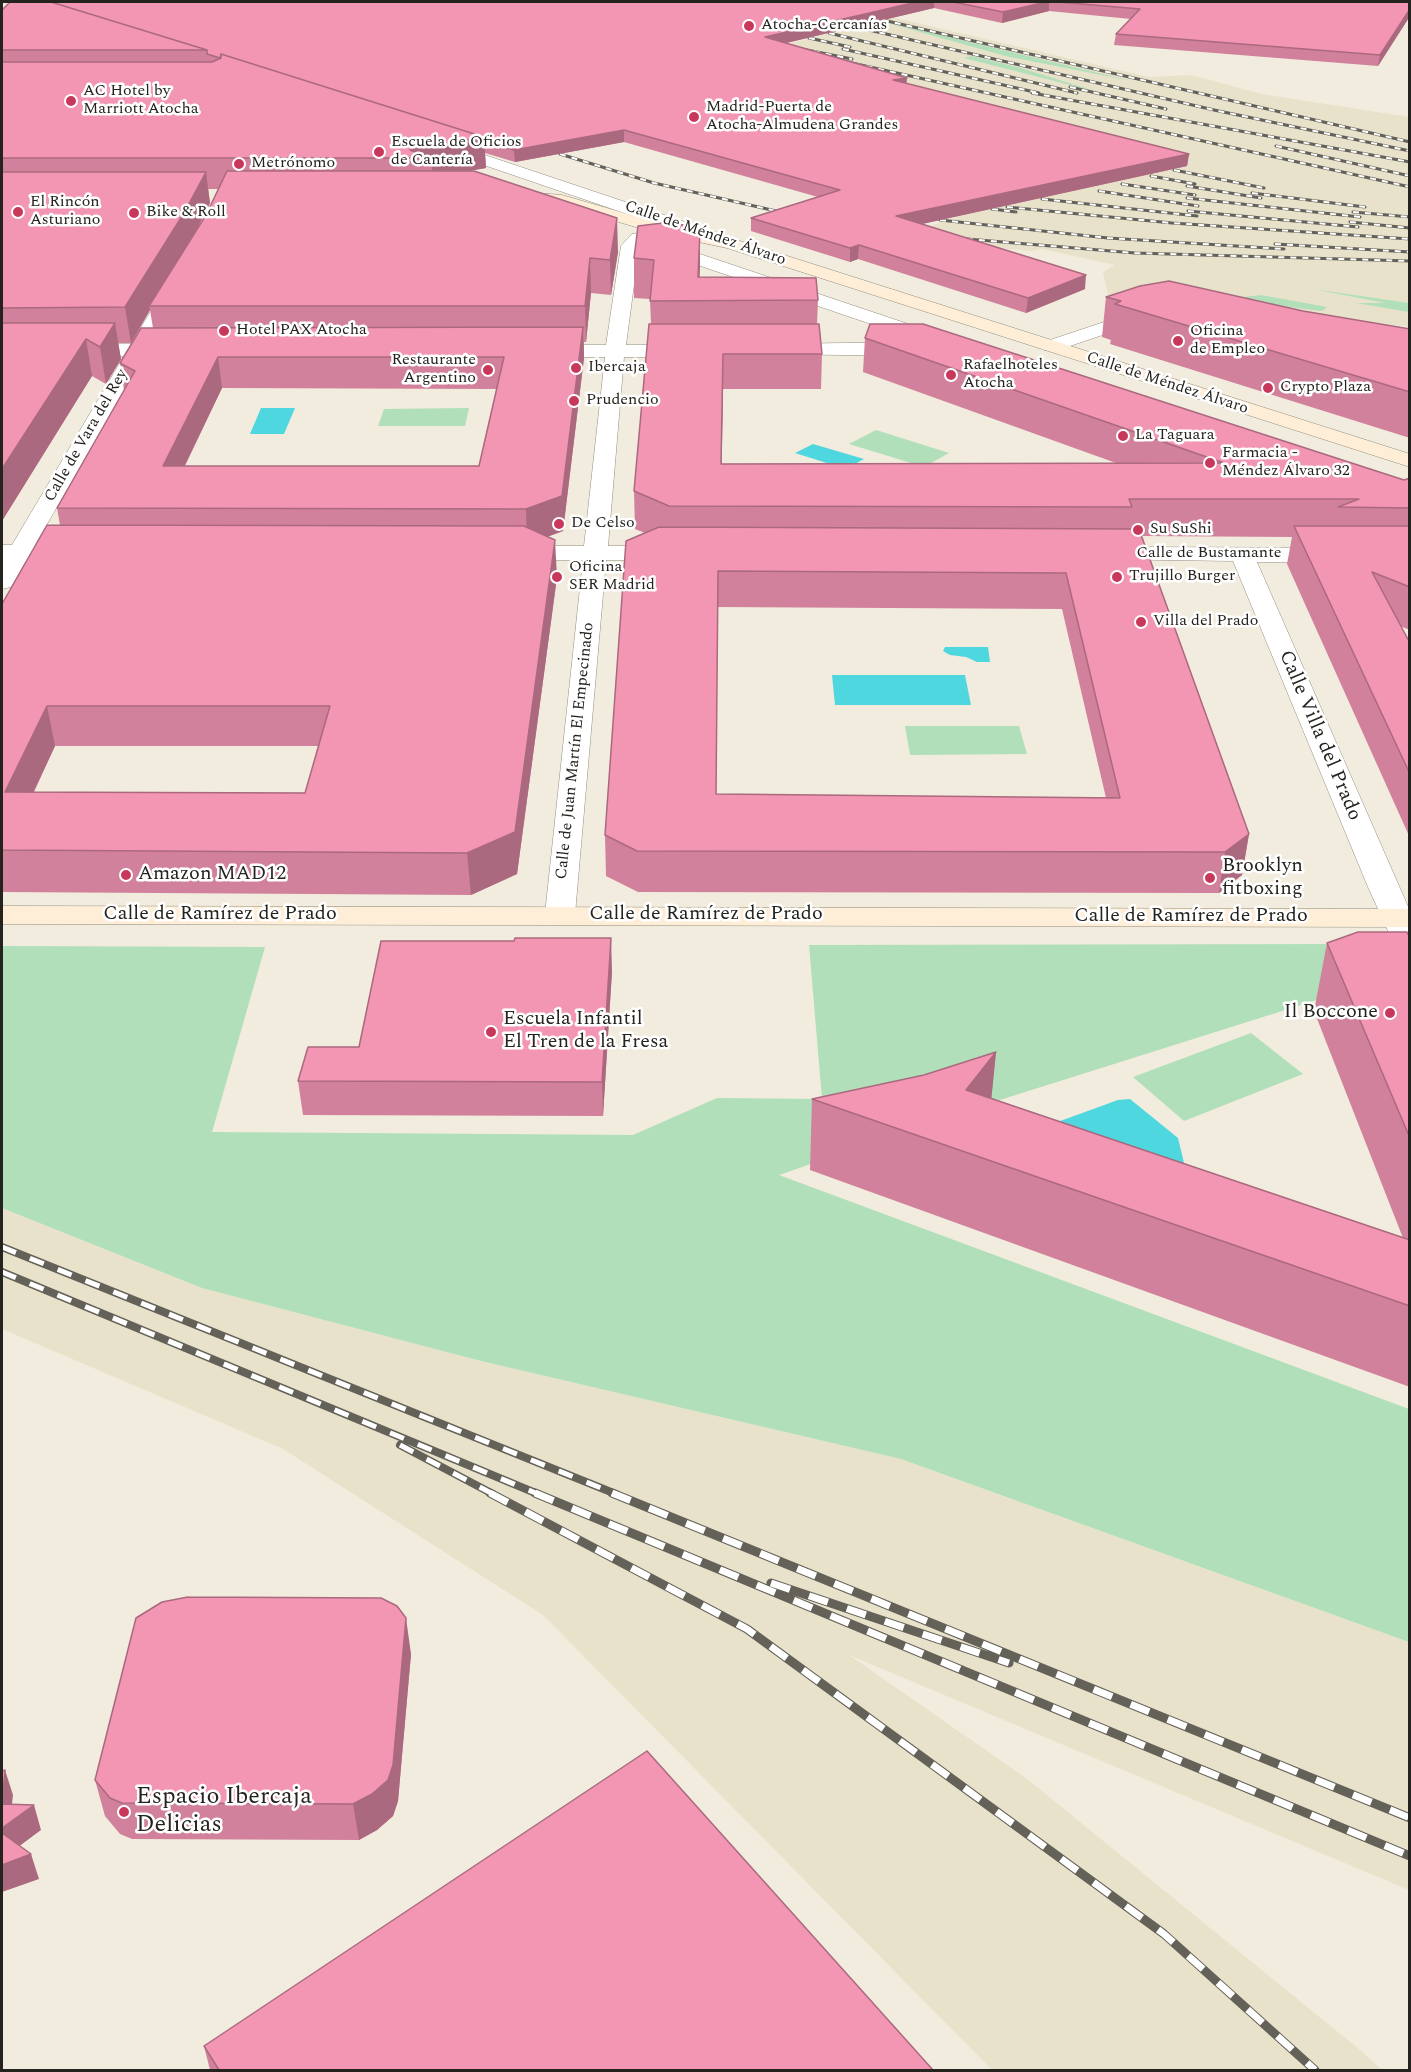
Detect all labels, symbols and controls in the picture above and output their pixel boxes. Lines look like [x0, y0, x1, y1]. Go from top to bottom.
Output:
place label: Atocha-Cercanías [761, 16, 887, 36]
marker: Atocha-Cercanías [742, 19, 756, 33]
place label: AC Hotel by Marriott Atocha [83, 82, 198, 120]
marker: AC Hotel by Marriott Atocha [64, 94, 78, 108]
place label: Madrid-Puerta de Atocha-Almudena Grandes [706, 98, 898, 136]
marker: Madrid-Puerta de Atocha-Almudena Grandes [687, 110, 701, 124]
place label: Escuela de Oficios de Cantería [391, 133, 522, 171]
marker: Escuela de Oficios de Cantería [372, 145, 386, 159]
place label: Metrónomo [251, 154, 335, 174]
marker: Metrónomo [232, 157, 246, 171]
place label: El Rincón Asturiano [30, 193, 100, 231]
street label: Calle de Méndez Álvaro [622, 197, 788, 271]
place label: Bike & Roll [146, 203, 226, 223]
marker: El Rincón Asturiano [11, 205, 25, 219]
marker: Bike & Roll [127, 206, 141, 220]
place label: Hotel PAX Atocha [236, 321, 367, 341]
place label: Oficina de Empleo [1190, 322, 1265, 360]
marker: Hotel PAX Atocha [217, 324, 231, 338]
marker: Oficina de Empleo [1171, 334, 1185, 348]
street label: Calle de Méndez Álvaro [1084, 349, 1250, 419]
place label: Restaurante Argentino [391, 351, 476, 389]
place label: Rafaelhoteles Atocha [963, 356, 1058, 394]
place label: Ibercaja [588, 358, 646, 378]
marker: Ibercaja [569, 361, 583, 375]
marker: Restaurante Argentino [481, 363, 495, 377]
street label: Calle de Vara del Rey [41, 366, 133, 506]
marker: Rafaelhoteles Atocha [944, 368, 958, 382]
place label: Crypto Plaza [1280, 378, 1371, 398]
marker: Crypto Plaza [1261, 381, 1275, 395]
place label: Prudencio [586, 391, 659, 411]
marker: Prudencio [567, 394, 581, 408]
place label: La Taguara [1135, 426, 1215, 446]
marker: La Taguara [1116, 429, 1130, 443]
place label: Farmacia - Méndez Álvaro 32 [1222, 444, 1350, 482]
marker: Farmacia - Méndez Álvaro 32 [1203, 456, 1217, 470]
place label: De Celso [571, 514, 635, 534]
marker: De Celso [552, 517, 566, 531]
place label: Su SuShi [1150, 520, 1212, 540]
marker: Su SuShi [1131, 523, 1145, 537]
street label: Calle de Bustamante [1136, 544, 1282, 564]
place label: Oficina SER Madrid [569, 558, 655, 596]
place label: Trujillo Burger [1129, 567, 1235, 587]
marker: Oficina SER Madrid [550, 570, 564, 584]
marker: Trujillo Burger [1110, 570, 1124, 584]
place label: Villa del Prado [1153, 612, 1258, 632]
marker: Villa del Prado [1134, 615, 1148, 629]
street label: Calle de Juan Martín El Empecinado [553, 621, 599, 881]
street label: Calle Villa del Prado [1272, 647, 1366, 825]
place label: Brooklyn fitboxing [1222, 855, 1303, 902]
place label: Amazon MAD12 [138, 863, 286, 887]
marker: Amazon MAD12 [119, 868, 133, 882]
marker: Brooklyn fitboxing [1203, 871, 1217, 885]
street label: Calle de Ramírez de Prado [103, 903, 337, 927]
street label: Calle de Ramírez de Prado [589, 903, 823, 927]
street label: Calle de Ramírez de Prado [1074, 905, 1308, 929]
place label: Il Boccone [1284, 1001, 1378, 1025]
marker: Il Boccone [1383, 1006, 1397, 1020]
place label: Escuela Infantil El Tren de la Fresa [503, 1008, 668, 1055]
marker: Escuela Infantil El Tren de la Fresa [484, 1025, 498, 1039]
place label: Espacio Ibercaja Delicias [136, 1784, 312, 1840]
marker: Espacio Ibercaja Delicias [117, 1805, 131, 1819]

